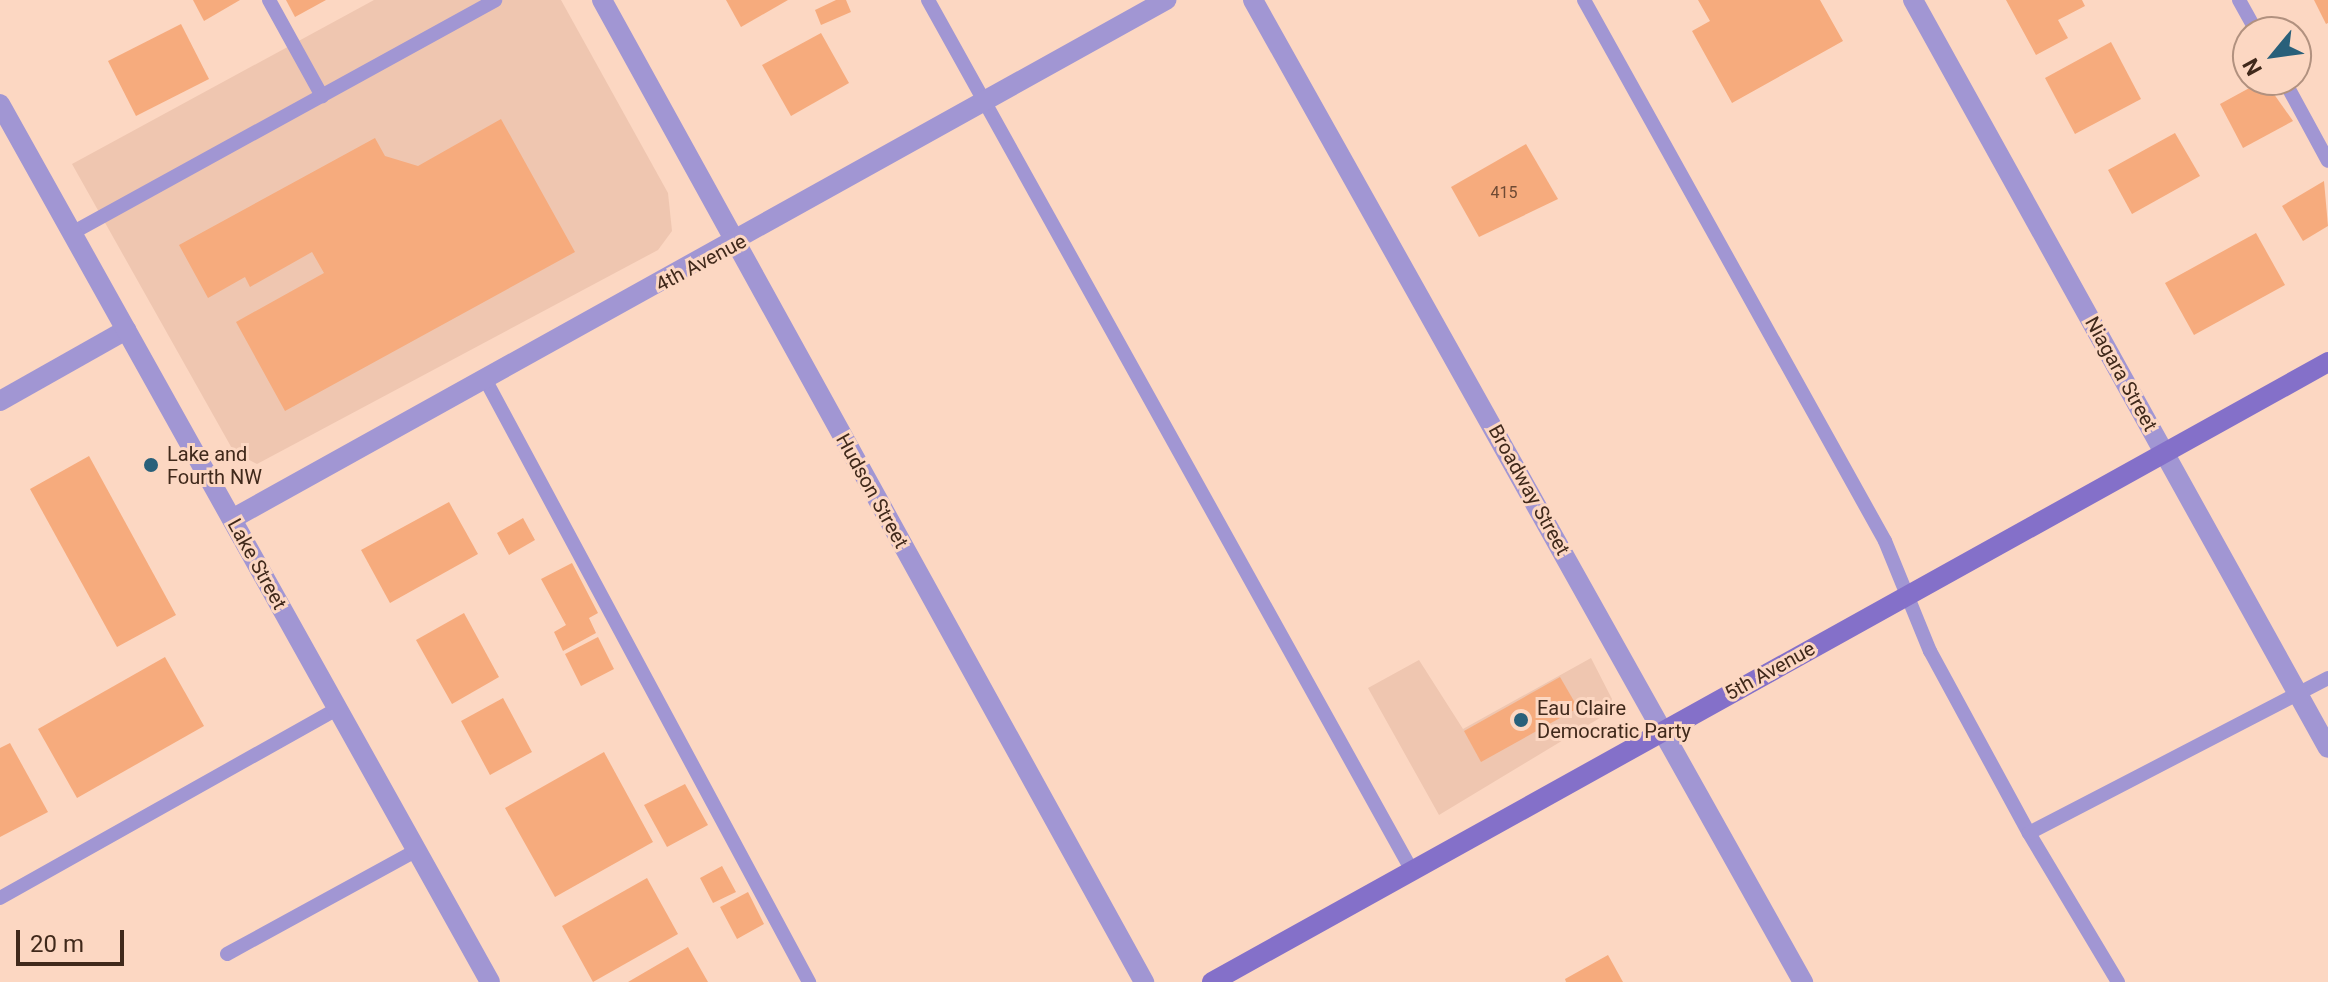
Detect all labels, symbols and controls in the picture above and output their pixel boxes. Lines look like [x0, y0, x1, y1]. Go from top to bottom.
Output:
north arrow [2232, 16, 2312, 96]
text: N [2238, 54, 2267, 80]
house number: 415 [1491, 183, 1517, 203]
street label: 4th Avenue [652, 229, 750, 297]
street label: Niagara Street [2080, 313, 2162, 435]
street label: Broadway Street [1483, 421, 1575, 559]
street label: Hudson Street [831, 430, 913, 552]
place label: Lake and Fourth NW [167, 442, 262, 489]
marker: Lake and Fourth NW [142, 456, 160, 474]
street label: Lake Street [222, 514, 292, 614]
street label: 5th Avenue [1721, 636, 1819, 706]
place label: Eau Claire Democratic Party [1537, 696, 1691, 743]
marker: Eau Claire Democratic Party [1512, 711, 1530, 729]
scale bar [20, 914, 128, 964]
text: 20 m [30, 930, 84, 958]

